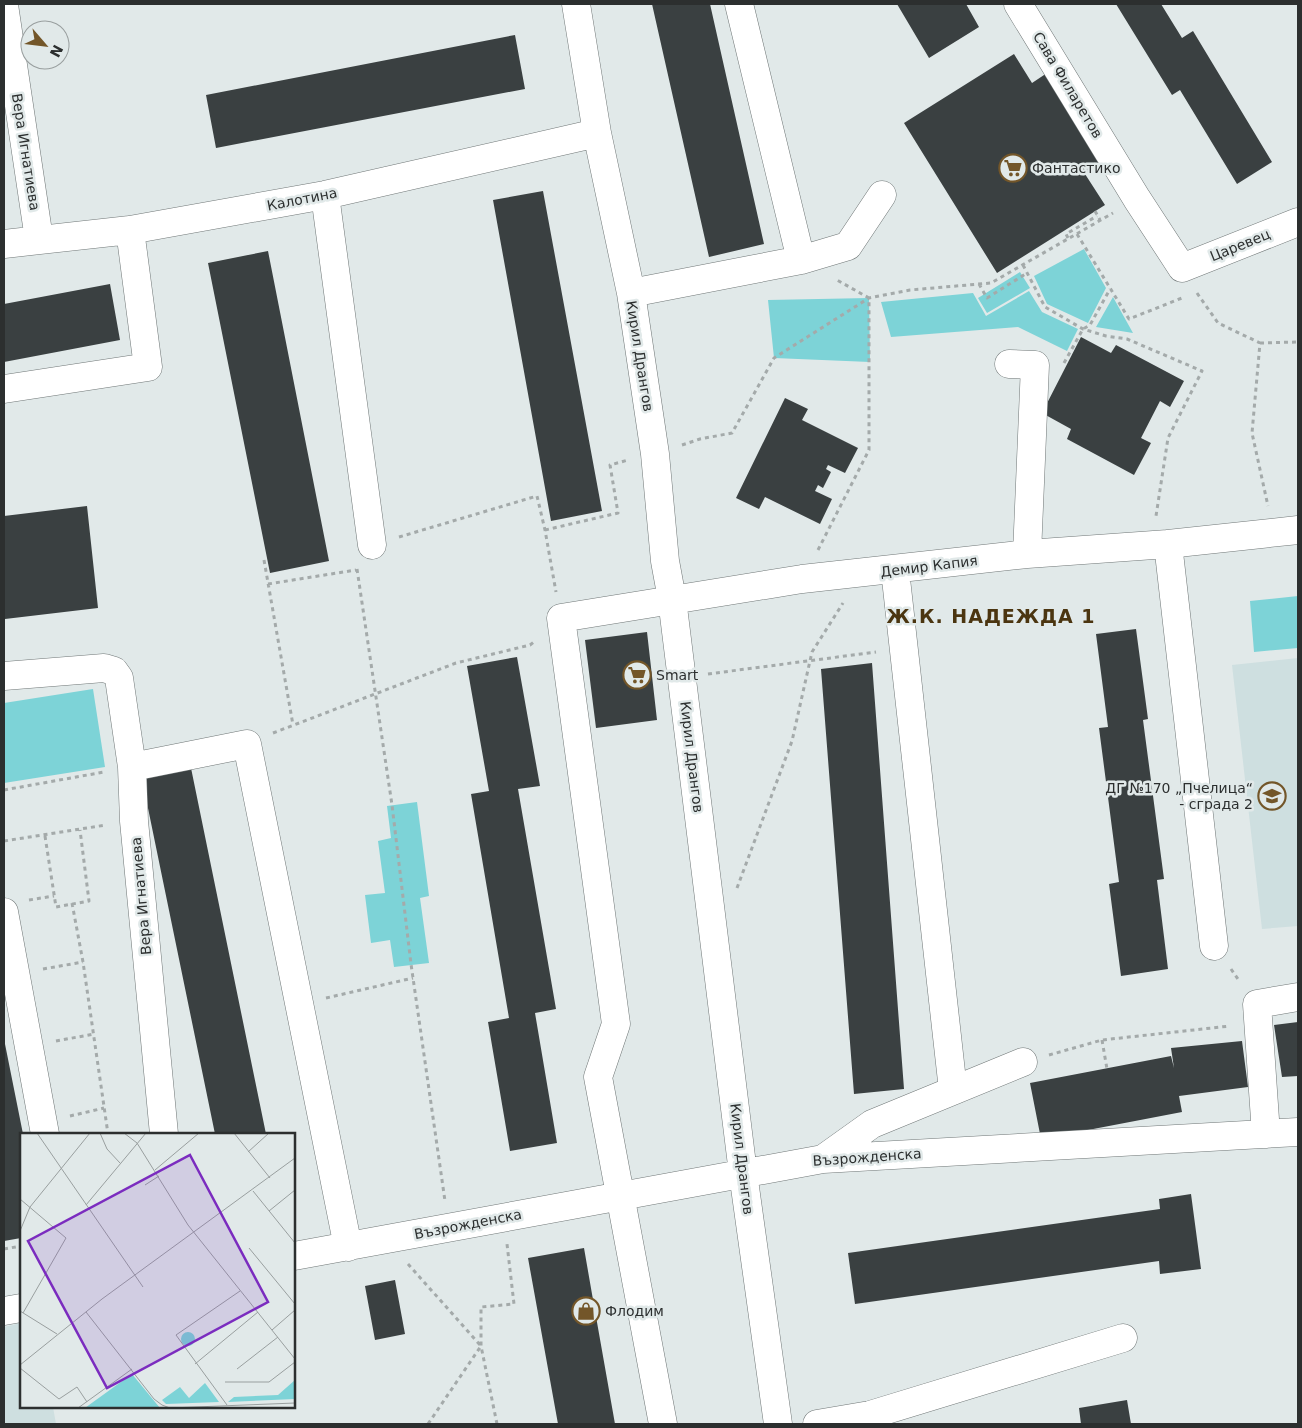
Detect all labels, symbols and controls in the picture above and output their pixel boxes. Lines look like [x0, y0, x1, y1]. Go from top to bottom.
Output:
north arrow [20, 20, 70, 70]
street label: Сава Филаретов [1030, 29, 1106, 141]
text: N [47, 42, 66, 60]
street label: Вера Игнатиева [9, 92, 43, 212]
supermarket icon: Фантастико [998, 153, 1028, 183]
place label: Фантастико [1032, 160, 1121, 176]
street label: Калотина [266, 184, 338, 214]
street label: Царевец [1208, 226, 1272, 264]
street label: Кирил Дрангов [623, 299, 657, 413]
street label: Демир Капия [880, 552, 978, 580]
district label: Ж.К. НАДЕЖДА 1 [886, 605, 1096, 627]
supermarket icon: Smart [622, 660, 652, 690]
place label: Smart [656, 667, 699, 683]
street label: Кирил Дрангов [677, 700, 707, 814]
place label: ДГ №170 „Пчелица“ - сграда 2 [1105, 780, 1253, 812]
school or university icon: ДГ №170 „Пчелица“ - сграда 2 [1257, 781, 1287, 811]
street label: Вера Игнатиева [128, 836, 154, 956]
street label: Кирил Дрангов [727, 1102, 757, 1216]
inset map [20, 1133, 295, 1408]
street label: Възрожденска [812, 1145, 922, 1169]
street label: Възрожденска [413, 1206, 523, 1242]
shop icon: Флодим [571, 1296, 601, 1326]
place label: Флодим [605, 1303, 664, 1319]

